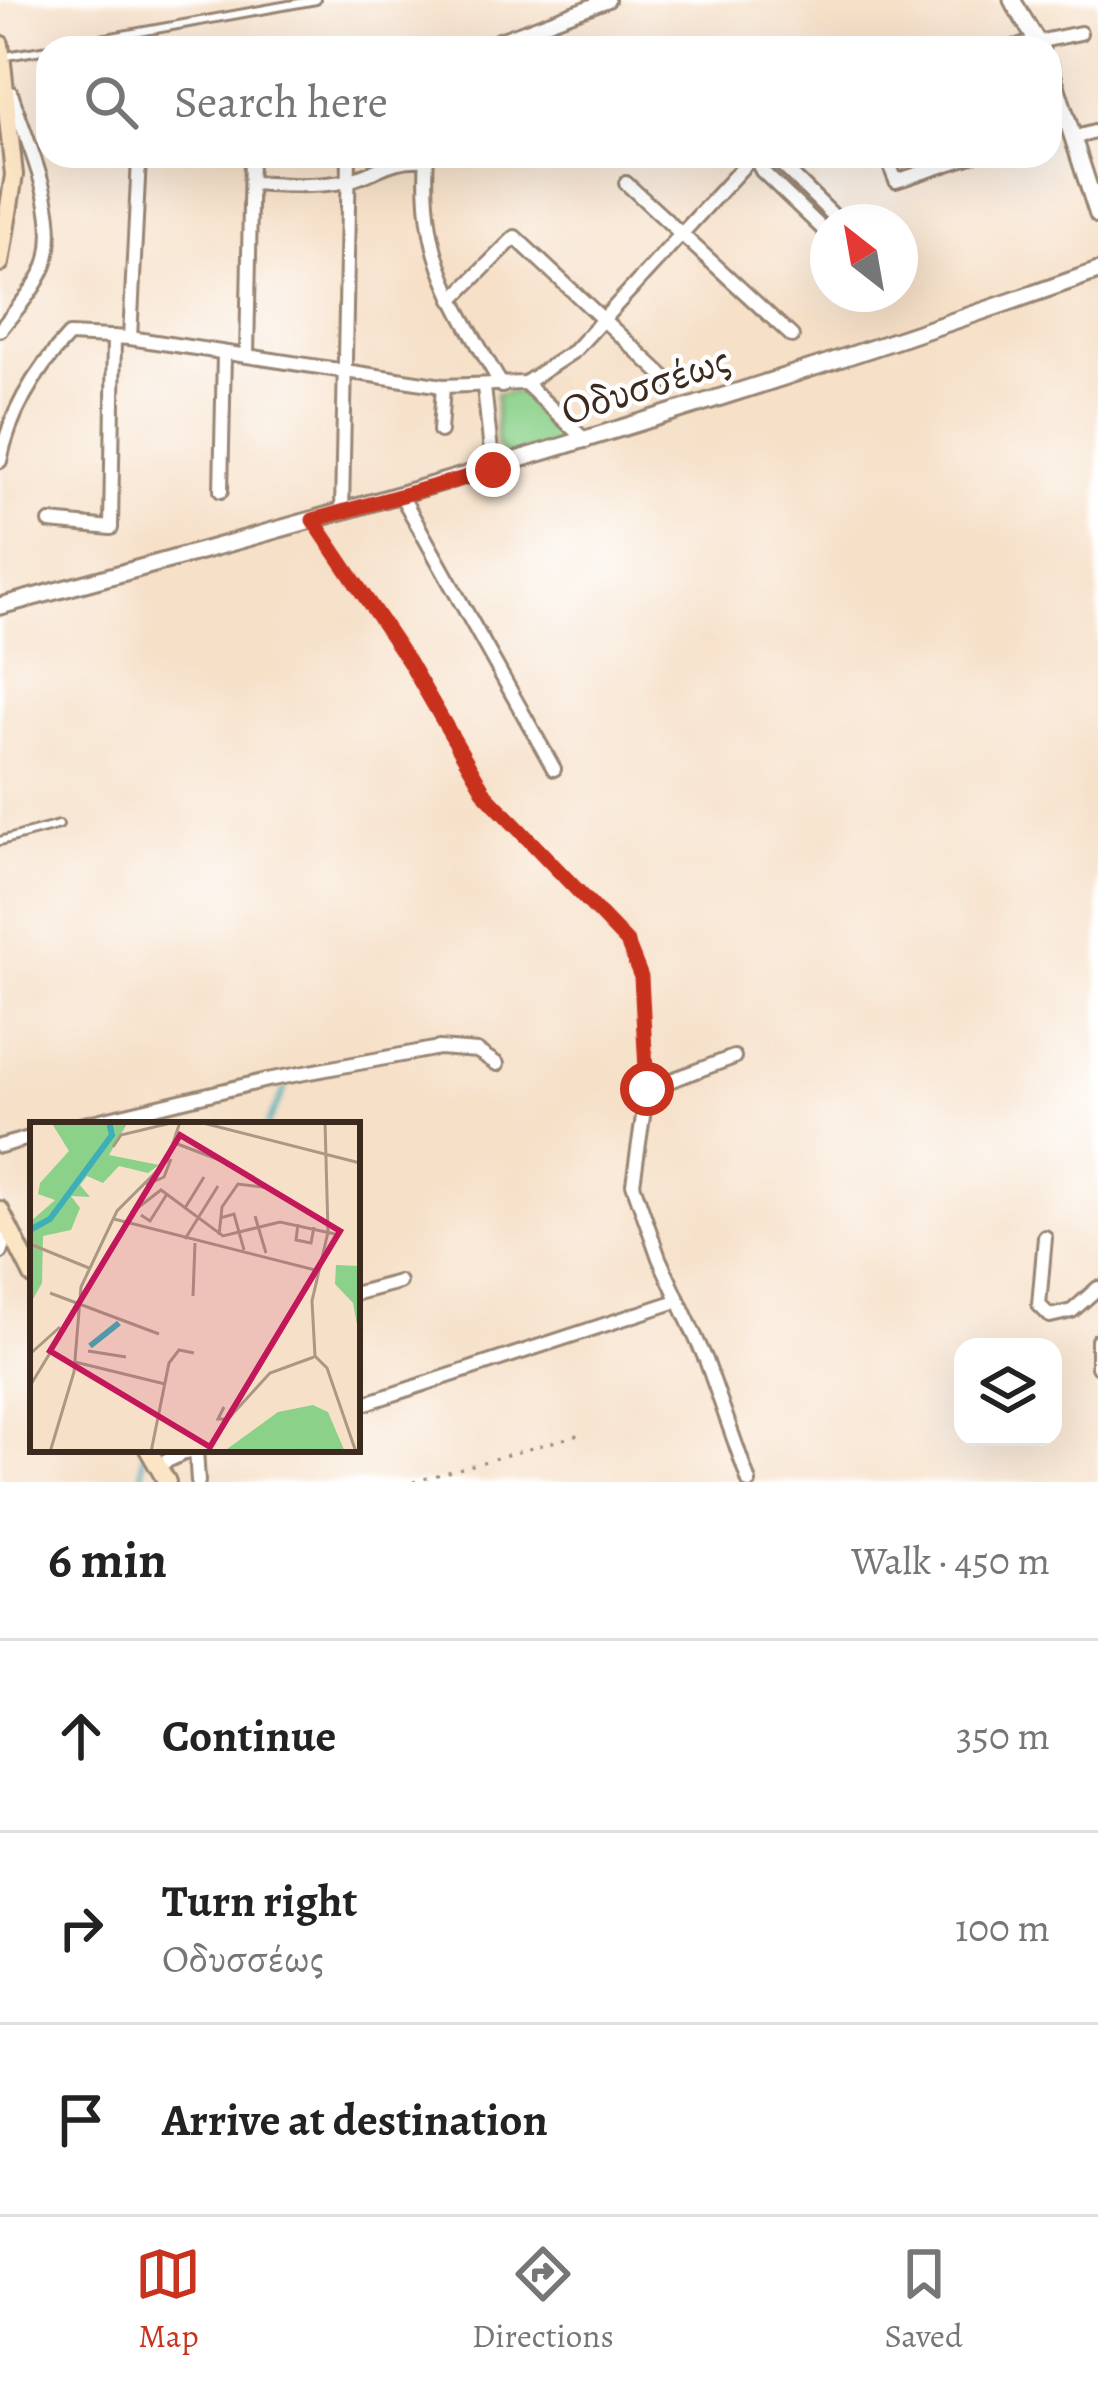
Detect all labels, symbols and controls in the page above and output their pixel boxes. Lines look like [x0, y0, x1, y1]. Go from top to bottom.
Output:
search box [36, 36, 1062, 168]
icon: search [78, 69, 144, 135]
text: Search here [174, 71, 388, 133]
north arrow [810, 204, 918, 312]
street label: Οδυσσέως [553, 330, 737, 439]
route end [466, 443, 520, 497]
route start [620, 1062, 674, 1116]
inset map [30, 1122, 360, 1452]
map controls [954, 1338, 1062, 1446]
button: layers [954, 1338, 1062, 1446]
text: 6 min [48, 1525, 167, 1595]
text: Walk · 450 m [851, 1534, 1050, 1587]
icon: ahead [48, 1703, 114, 1769]
text: Continue [162, 1705, 336, 1767]
text: 350 m [956, 1709, 1050, 1762]
text: Turn right [162, 1870, 357, 1932]
icon: right [48, 1895, 114, 1961]
text: 100 m [955, 1901, 1050, 1954]
text: Οδυσσέως [162, 1932, 324, 1985]
icon: arrive [48, 2087, 114, 2153]
text: Arrive at destination [162, 2089, 548, 2151]
tab: Map [135, 2241, 201, 2358]
tab: Directions [472, 2241, 614, 2358]
tab: Saved [884, 2241, 963, 2358]

